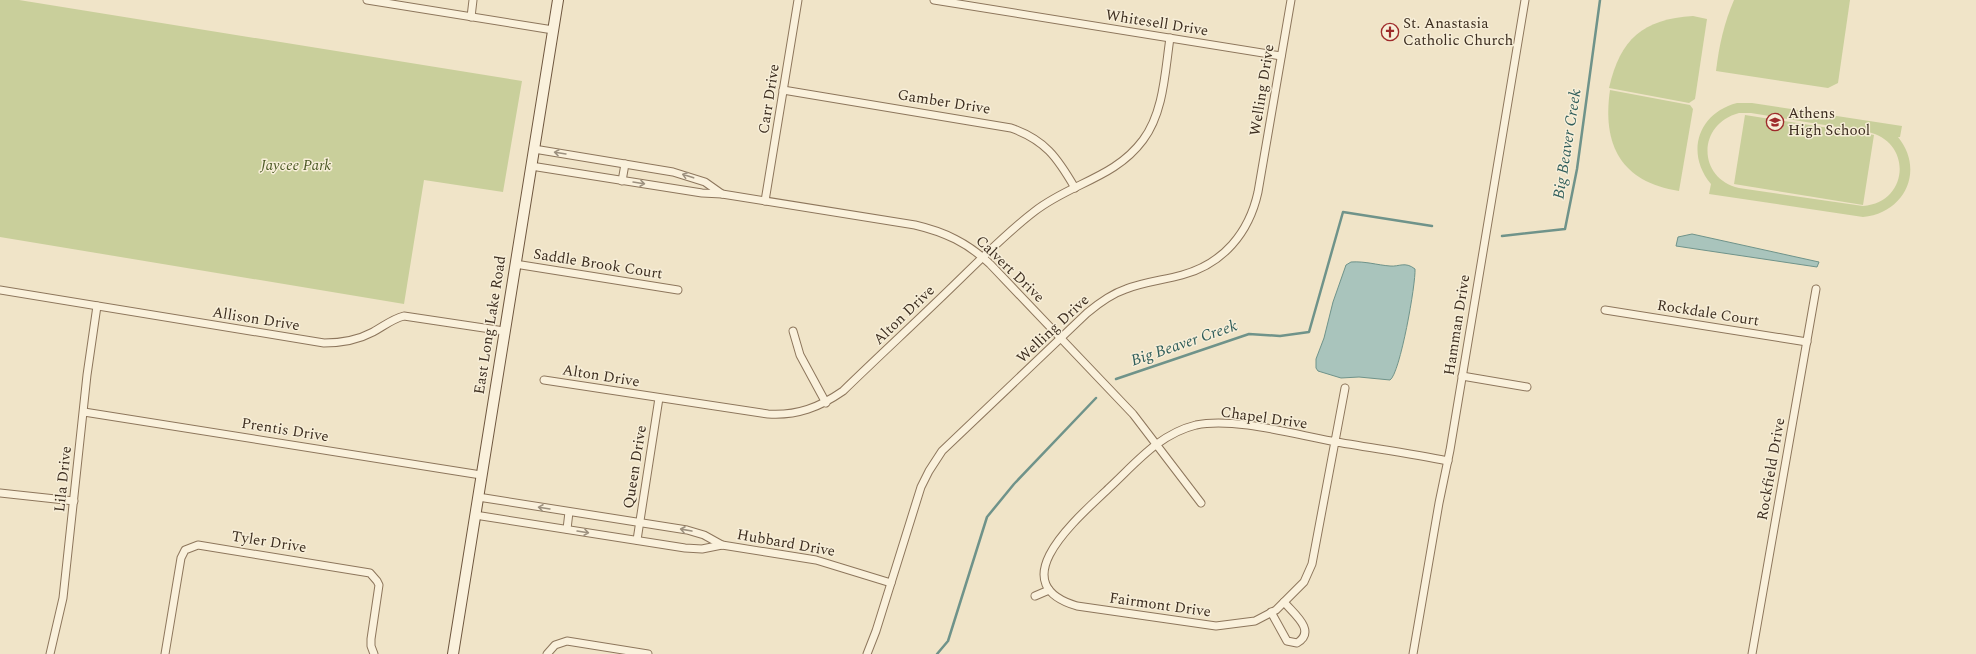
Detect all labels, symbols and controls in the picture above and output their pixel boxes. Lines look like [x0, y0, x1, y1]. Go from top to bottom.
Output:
street label: Whitesell Drive [1104, 4, 1210, 42]
place label: St. Anastasia Catholic Church [1403, 12, 1514, 52]
church icon: St. Anastasia Catholic Church [1380, 22, 1400, 42]
street label: Welling Drive [1243, 43, 1281, 137]
street label: Carr Drive [752, 62, 786, 136]
street label: Gamber Drive [896, 83, 992, 121]
water label: Big Beaver Creek [1546, 87, 1588, 201]
place label: Athens High School [1788, 102, 1870, 142]
school or university icon: Athens High School [1765, 112, 1785, 132]
one-way arrow [554, 149, 567, 157]
park label: Jaycee Park [260, 154, 331, 177]
one-way arrow [682, 171, 694, 179]
one-way arrow [632, 179, 645, 187]
street label: Calvert Drive [970, 230, 1050, 308]
street label: Saddle Brook Court [532, 242, 664, 286]
street label: East Long Lake Road [468, 254, 512, 396]
street label: Hamman Drive [1438, 273, 1476, 377]
street label: Alton Drive [868, 280, 940, 350]
street label: Welling Drive [1011, 289, 1095, 369]
street label: Rockdale Court [1655, 294, 1761, 332]
street label: Allison Drive [211, 301, 301, 337]
water label: Big Beaver Creek [1128, 313, 1241, 372]
street label: Alton Drive [561, 359, 641, 393]
street label: Chapel Drive [1219, 401, 1309, 435]
street label: Prentis Drive [240, 412, 330, 448]
street label: Rockfield Drive [1751, 416, 1791, 522]
street label: Queen Drive [617, 424, 653, 510]
street label: Lila Drive [48, 445, 78, 513]
one-way arrow [538, 504, 551, 512]
street label: Hubbard Drive [735, 523, 837, 563]
street label: Tyler Drive [230, 525, 308, 559]
one-way arrow [680, 526, 693, 534]
one-way arrow [576, 528, 589, 536]
street label: Fairmont Drive [1108, 586, 1212, 624]

